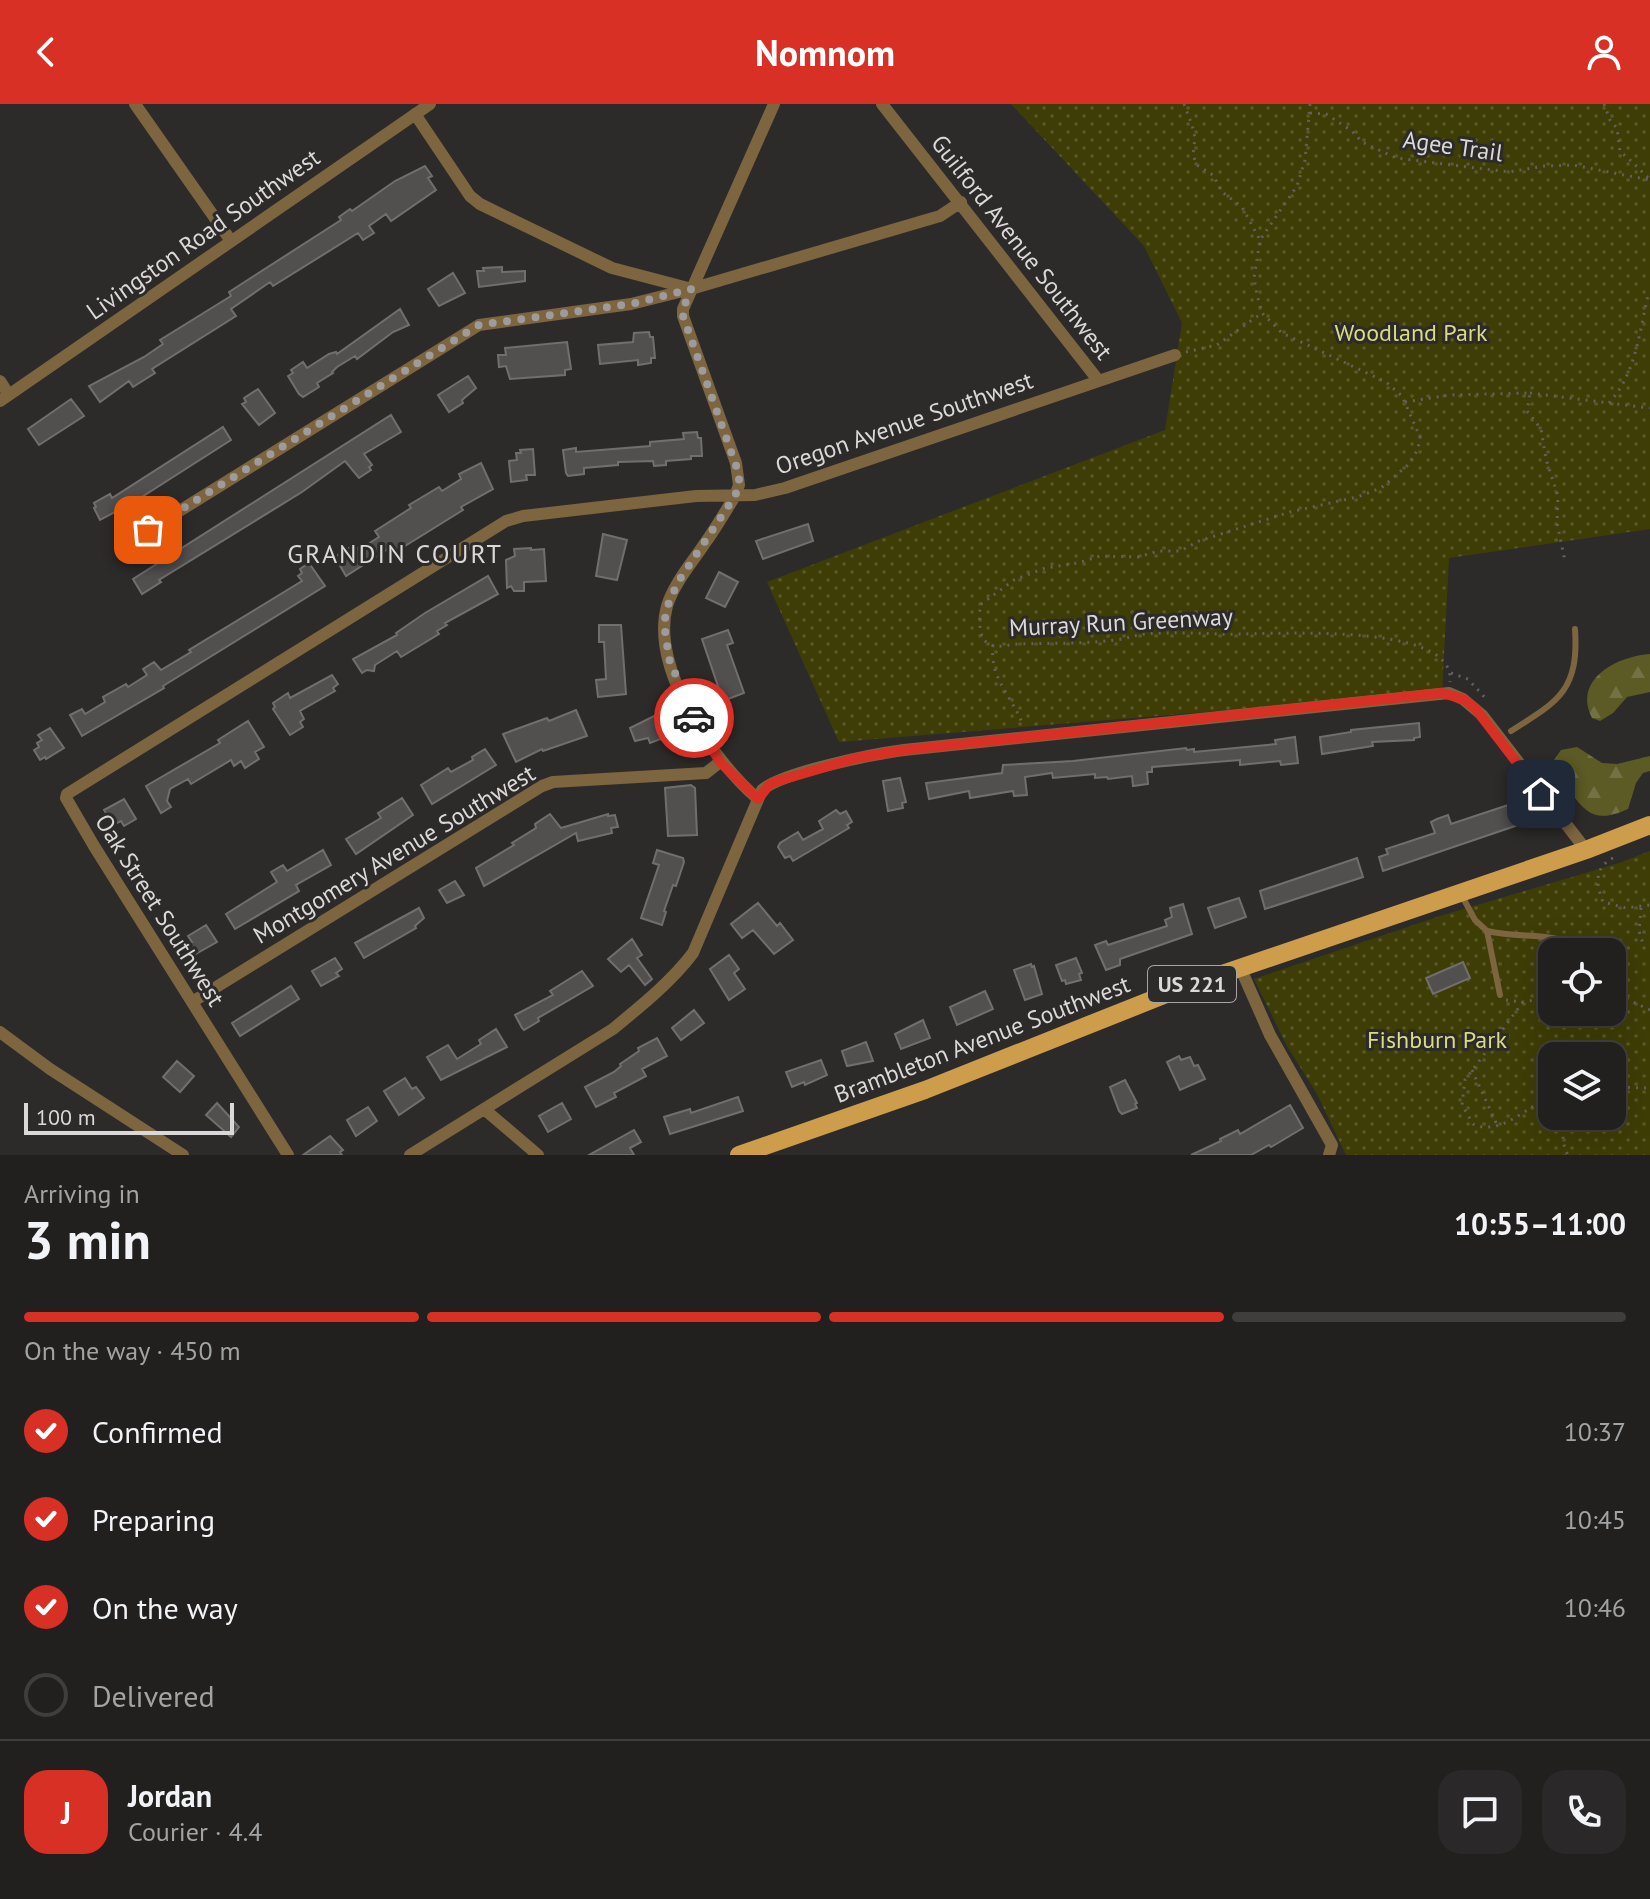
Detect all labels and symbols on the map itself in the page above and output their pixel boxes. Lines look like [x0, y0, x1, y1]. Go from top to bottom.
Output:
street label: Agee Trail [1401, 124, 1505, 168]
street label: Guilford Avenue Southwest [925, 128, 1119, 366]
street label: Livingston Road Southwest [80, 142, 326, 326]
park label: Woodland Park [1335, 317, 1488, 348]
street label: Oregon Avenue Southwest [771, 364, 1037, 482]
pin [114, 496, 182, 564]
district label: GRANDIN COURT [287, 537, 503, 570]
street label: Murray Run Greenway [1008, 601, 1234, 643]
courier [654, 678, 734, 758]
street label: Montgomery Avenue Southwest [247, 757, 541, 951]
pin [1507, 760, 1575, 828]
street label: Oak Street Southwest [88, 808, 232, 1012]
road number: US 221 [1148, 966, 1236, 1002]
street label: Brambleton Avenue Southwest [830, 968, 1134, 1110]
park label: Fishburn Park [1367, 1024, 1507, 1055]
scale bar [24, 1099, 234, 1135]

